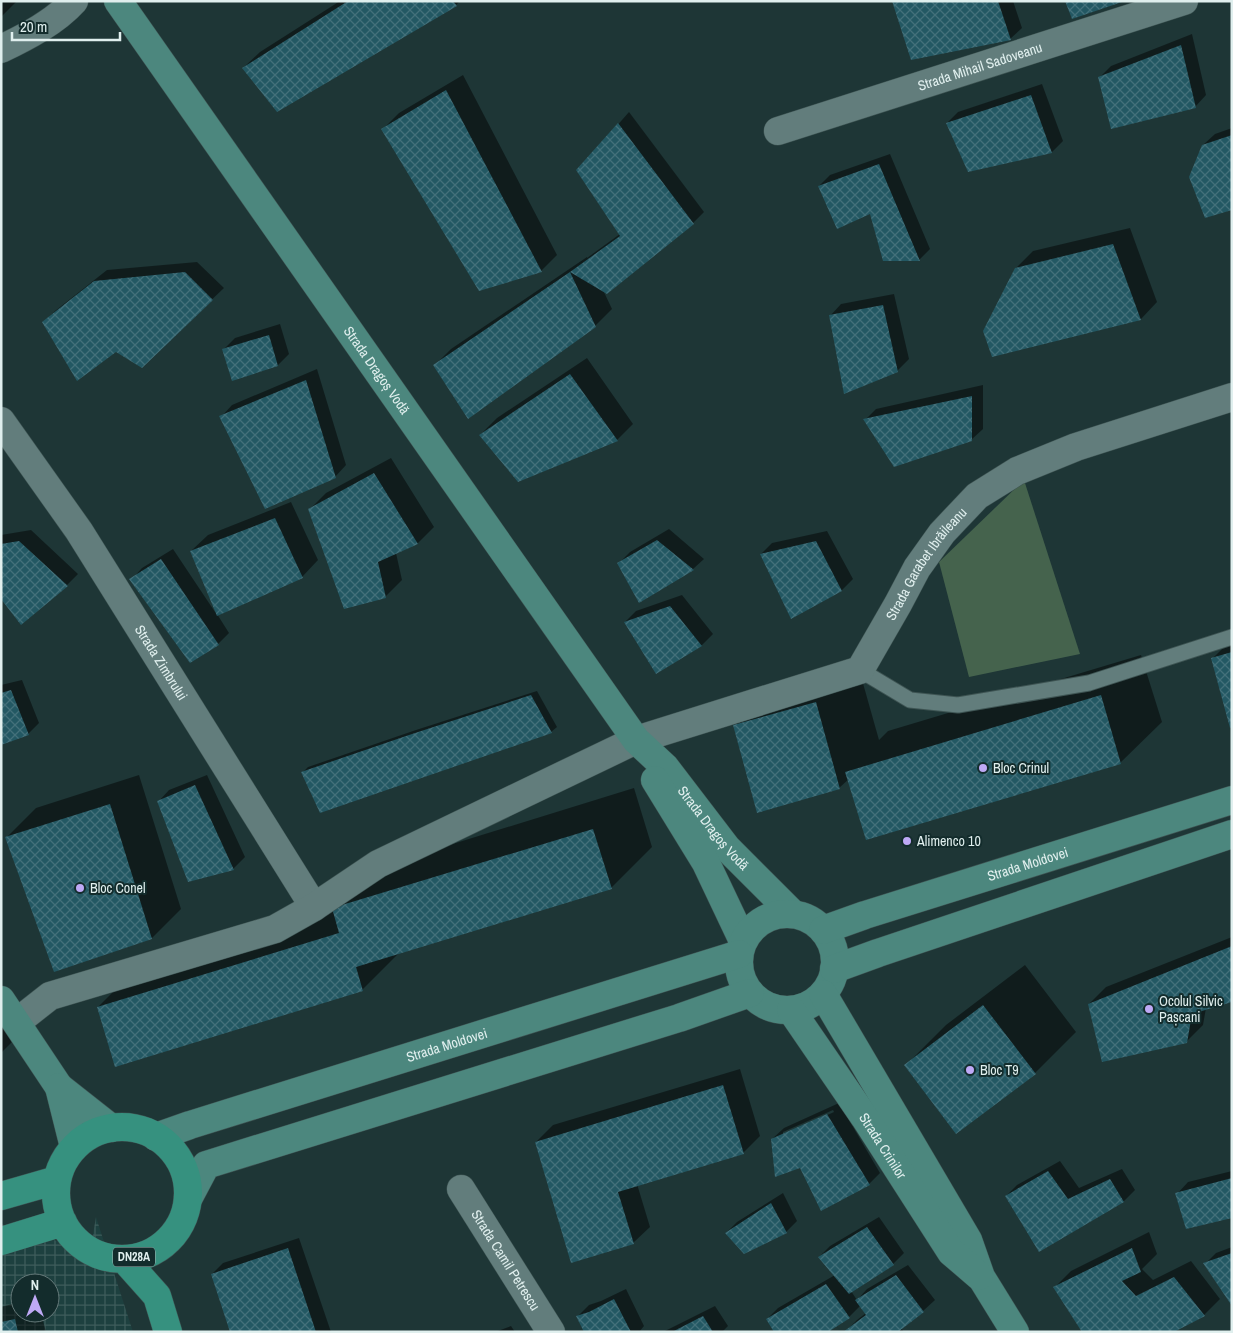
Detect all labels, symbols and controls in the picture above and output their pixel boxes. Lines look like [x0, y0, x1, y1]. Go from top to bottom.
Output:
scale bar [12, 10, 120, 42]
text: 20 m [20, 16, 47, 37]
street label: Strada Mihail Sadoveanu [915, 38, 1044, 95]
street label: Strada Dragoș Vodă [340, 323, 414, 418]
street label: Strada Garabet Ibrăileanu [882, 504, 971, 623]
street label: Strada Zimbrului [131, 621, 192, 704]
place label: Bloc Crinul [993, 759, 1049, 777]
marker: Bloc Crinul [977, 762, 989, 774]
street label: Strada Dragoș Vodă [674, 782, 753, 874]
place label: Alimenco 10 [916, 832, 981, 850]
marker: Alimenco 10 [901, 835, 913, 847]
street label: Strada Moldovei [985, 843, 1070, 885]
place label: Bloc Conel [90, 879, 146, 897]
marker: Bloc Conel [74, 882, 86, 894]
place label: Ocolul Silvic Pașcani [1159, 992, 1223, 1026]
marker: Ocolul Silvic Pașcani [1143, 1003, 1155, 1015]
street label: Strada Moldovei [404, 1024, 489, 1066]
place label: Bloc T9 [980, 1061, 1019, 1079]
marker: Bloc T9 [964, 1064, 976, 1076]
street label: Strada Crinilor [855, 1109, 911, 1182]
street label: Strada Camil Petrescu [467, 1206, 544, 1314]
road number: DN28A [113, 1248, 155, 1266]
north arrow [10, 1273, 60, 1323]
text: N [31, 1276, 39, 1294]

